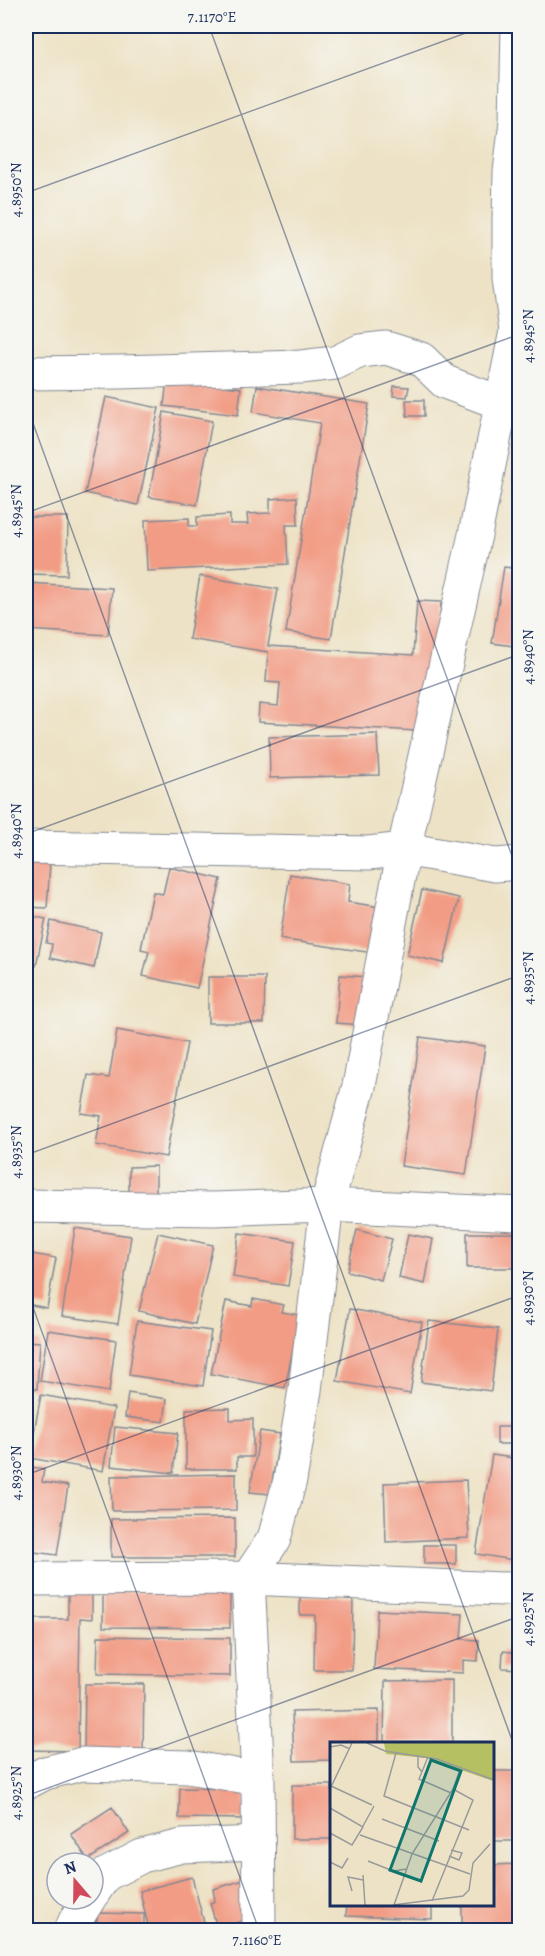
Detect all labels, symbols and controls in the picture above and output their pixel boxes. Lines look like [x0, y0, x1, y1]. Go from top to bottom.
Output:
text: 7.1170°E [188, 7, 236, 27]
text: 4.8950°N [6, 162, 26, 218]
text: 4.8945°N [518, 309, 538, 363]
text: 4.8945°N [6, 484, 26, 538]
text: 4.8940°N [518, 629, 538, 685]
text: 4.8940°N [6, 803, 26, 859]
text: 4.8935°N [518, 951, 538, 1005]
text: 4.8935°N [6, 1125, 26, 1179]
text: 4.8930°N [518, 1270, 538, 1326]
text: 4.8930°N [6, 1445, 26, 1501]
text: 4.8925°N [518, 1592, 538, 1646]
inset map [330, 1742, 494, 1905]
text: 4.8925°N [6, 1766, 26, 1820]
north arrow [45, 1851, 105, 1911]
text: N [61, 1855, 80, 1880]
text: 7.1160°E [232, 1930, 282, 1950]

